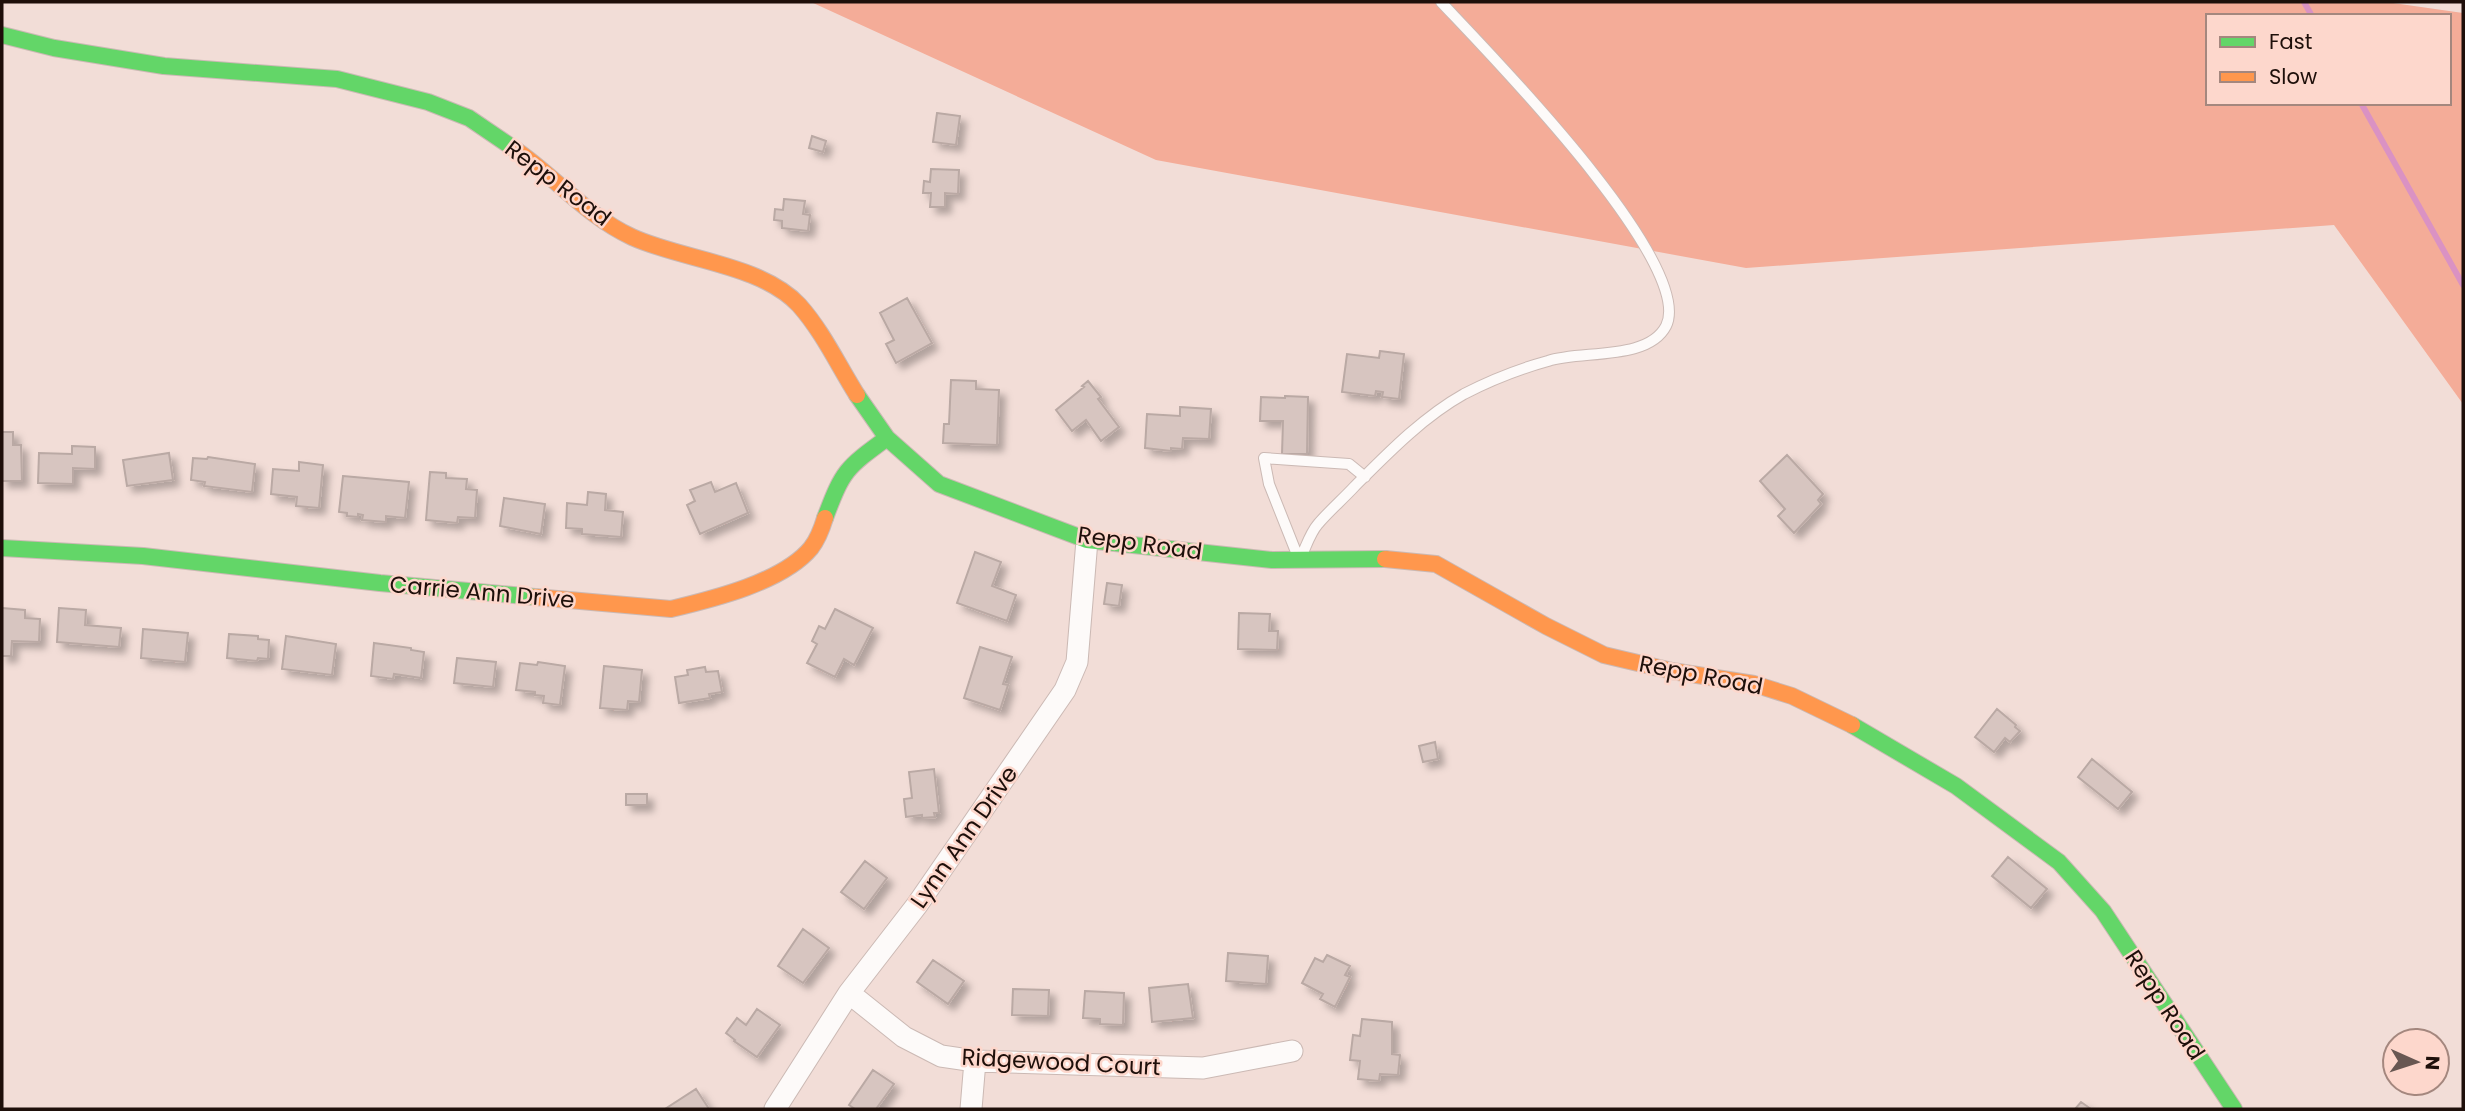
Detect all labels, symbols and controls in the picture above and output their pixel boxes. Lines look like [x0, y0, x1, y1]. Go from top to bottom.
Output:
legend [2206, 14, 2451, 105]
text: Fast [2269, 27, 2312, 56]
text: Slow [2269, 62, 2317, 91]
street label: Repp Road [498, 133, 618, 233]
street label: Repp Road [1076, 518, 1204, 568]
street label: Carrie Ann Drive [388, 568, 576, 616]
street label: Repp Road [1636, 647, 1766, 703]
street label: Lynn Ann Drive [903, 759, 1025, 915]
street label: Repp Road [2117, 944, 2213, 1066]
north arrow [2381, 1027, 2451, 1097]
street label: Ridgewood Court [961, 1041, 1161, 1083]
text: N [2419, 1055, 2446, 1071]

